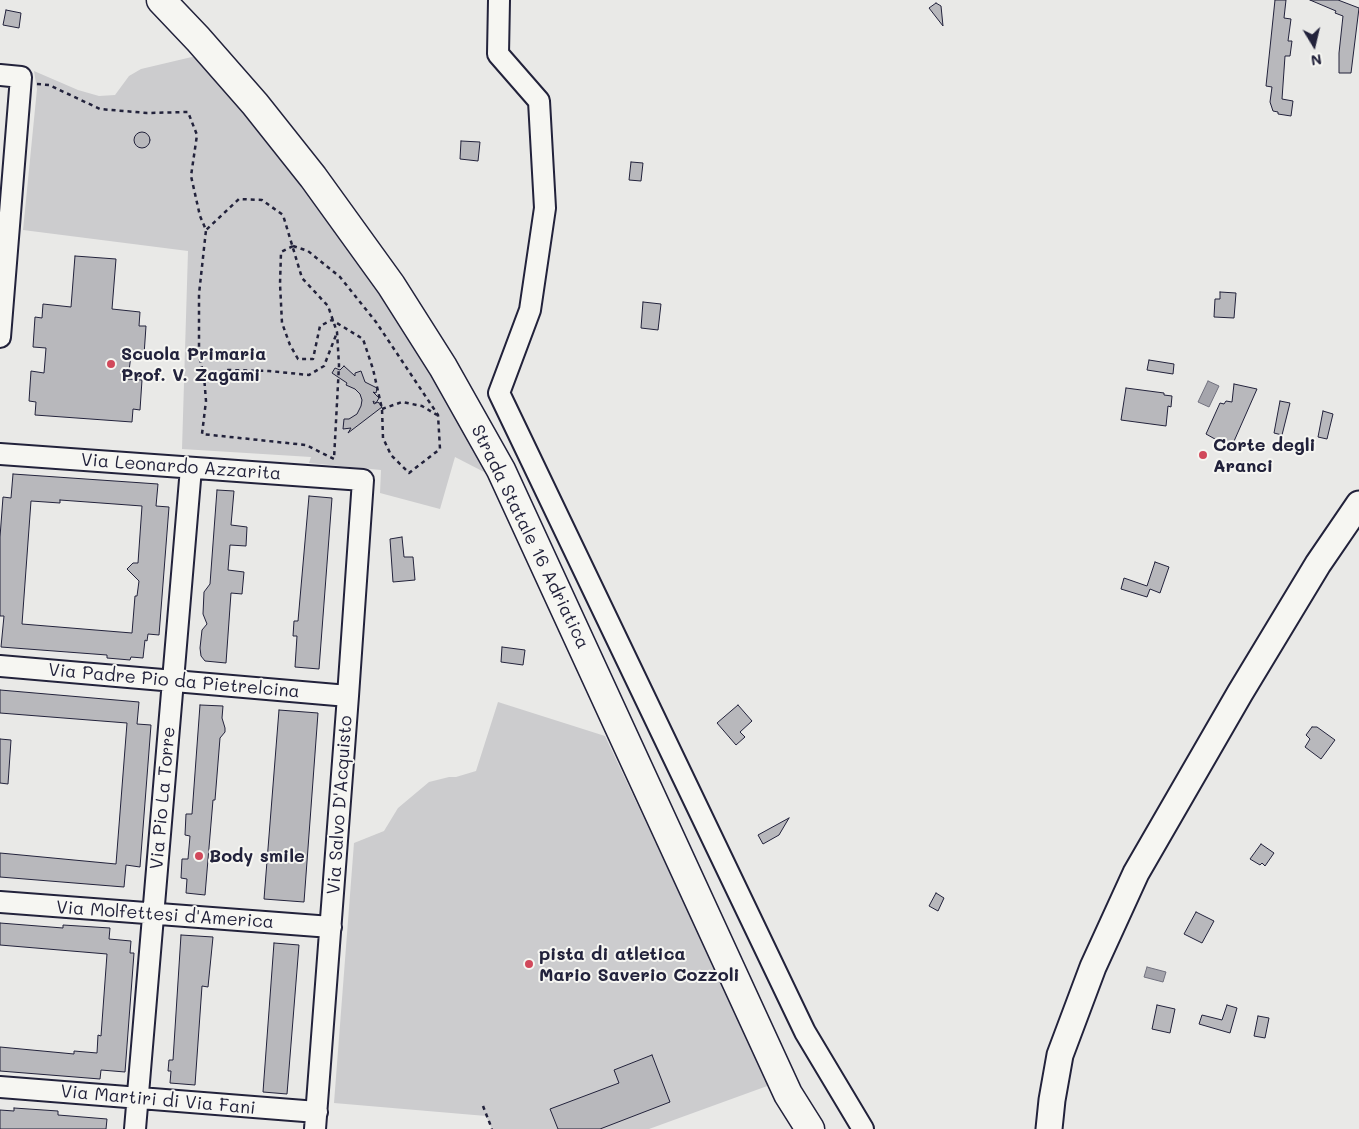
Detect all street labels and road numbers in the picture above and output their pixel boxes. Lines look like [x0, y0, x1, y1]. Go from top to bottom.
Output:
street label: Strada Statale 16 Adriatica [466, 422, 594, 652]
street label: Via Leonardo Azzarita [80, 449, 282, 485]
street label: Via Padre Pio da Pietrelcina [47, 659, 301, 703]
street label: Via Salvo D'Acquisto [323, 715, 357, 895]
street label: Via Pio La Torre [146, 726, 180, 870]
street label: Via Molfettesi d'America [55, 897, 275, 933]
street label: Via Martiri di Via Fani [59, 1081, 257, 1119]

